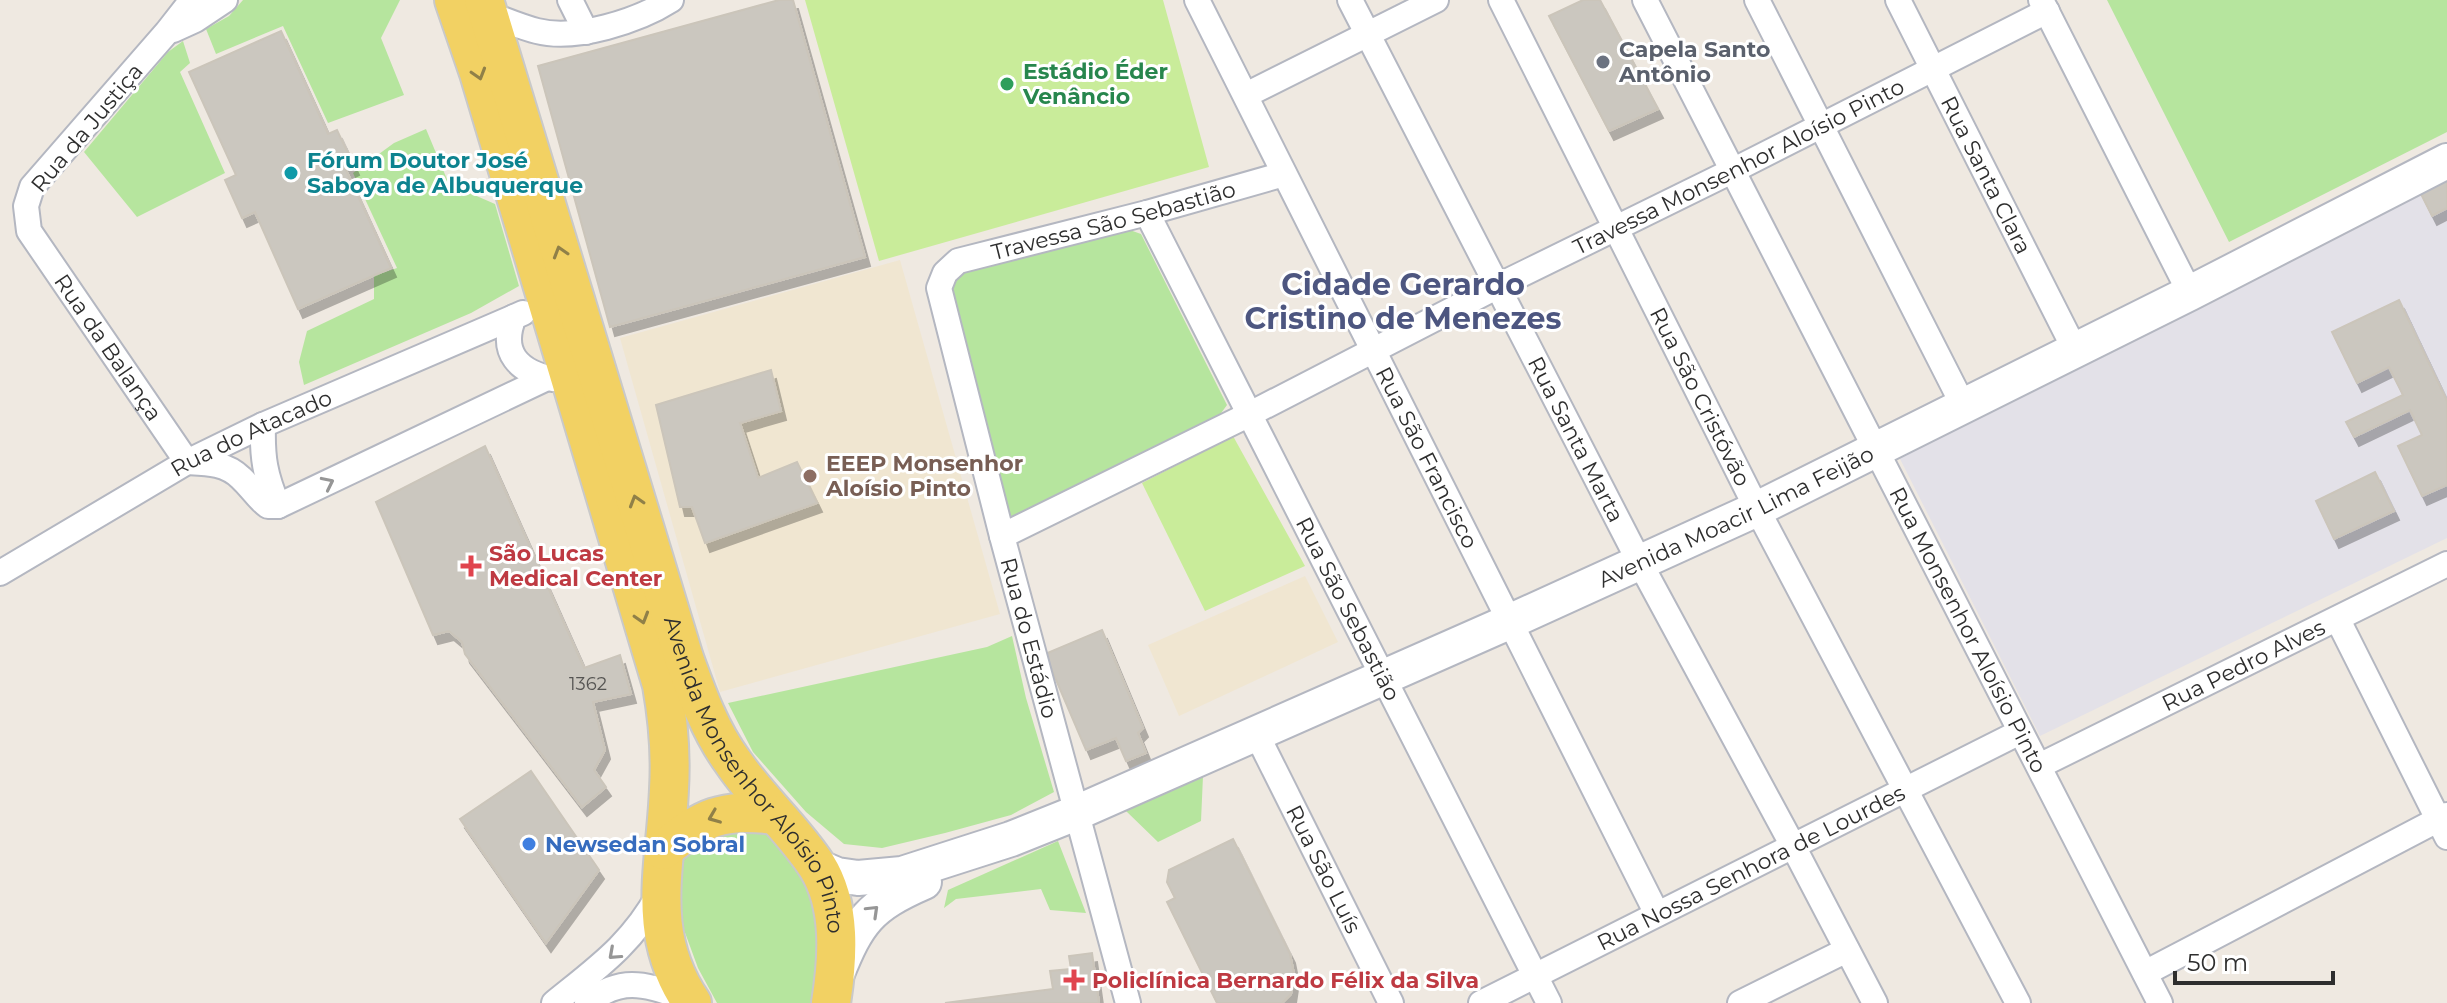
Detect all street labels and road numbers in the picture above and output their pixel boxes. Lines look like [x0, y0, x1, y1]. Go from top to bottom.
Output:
street label: Rua da Justiça [25, 58, 149, 198]
street label: Travessa Monsenhor Aloísio Pinto [1569, 72, 1909, 261]
street label: Rua Santa Clara [1935, 91, 2038, 258]
street label: Travessa São Sebastião [989, 175, 1238, 265]
street label: Rua da Balança [49, 269, 168, 426]
street label: Rua São Cristóvão [1644, 303, 1757, 491]
street label: Rua Santa Marta [1522, 352, 1630, 527]
street label: Rua São Francisco [1370, 362, 1484, 553]
street label: Rua do Atacado [165, 384, 336, 482]
street label: Avenida Moacir Lima Feijão [1594, 440, 1878, 593]
street label: Rua Monsenhor Aloísio Pinto [1884, 482, 2053, 777]
street label: Rua São Sebastião [1290, 512, 1406, 705]
street label: Rua do Estádio [995, 555, 1063, 721]
street label: Avenida Monsenhor Aloísio Pinto [659, 613, 850, 934]
street label: Rua Pedro Alves [2157, 613, 2330, 717]
street label: Rua Nossa Senhora de Lourdes [1592, 779, 1910, 956]
street label: Rua São Luís [1281, 800, 1367, 938]

